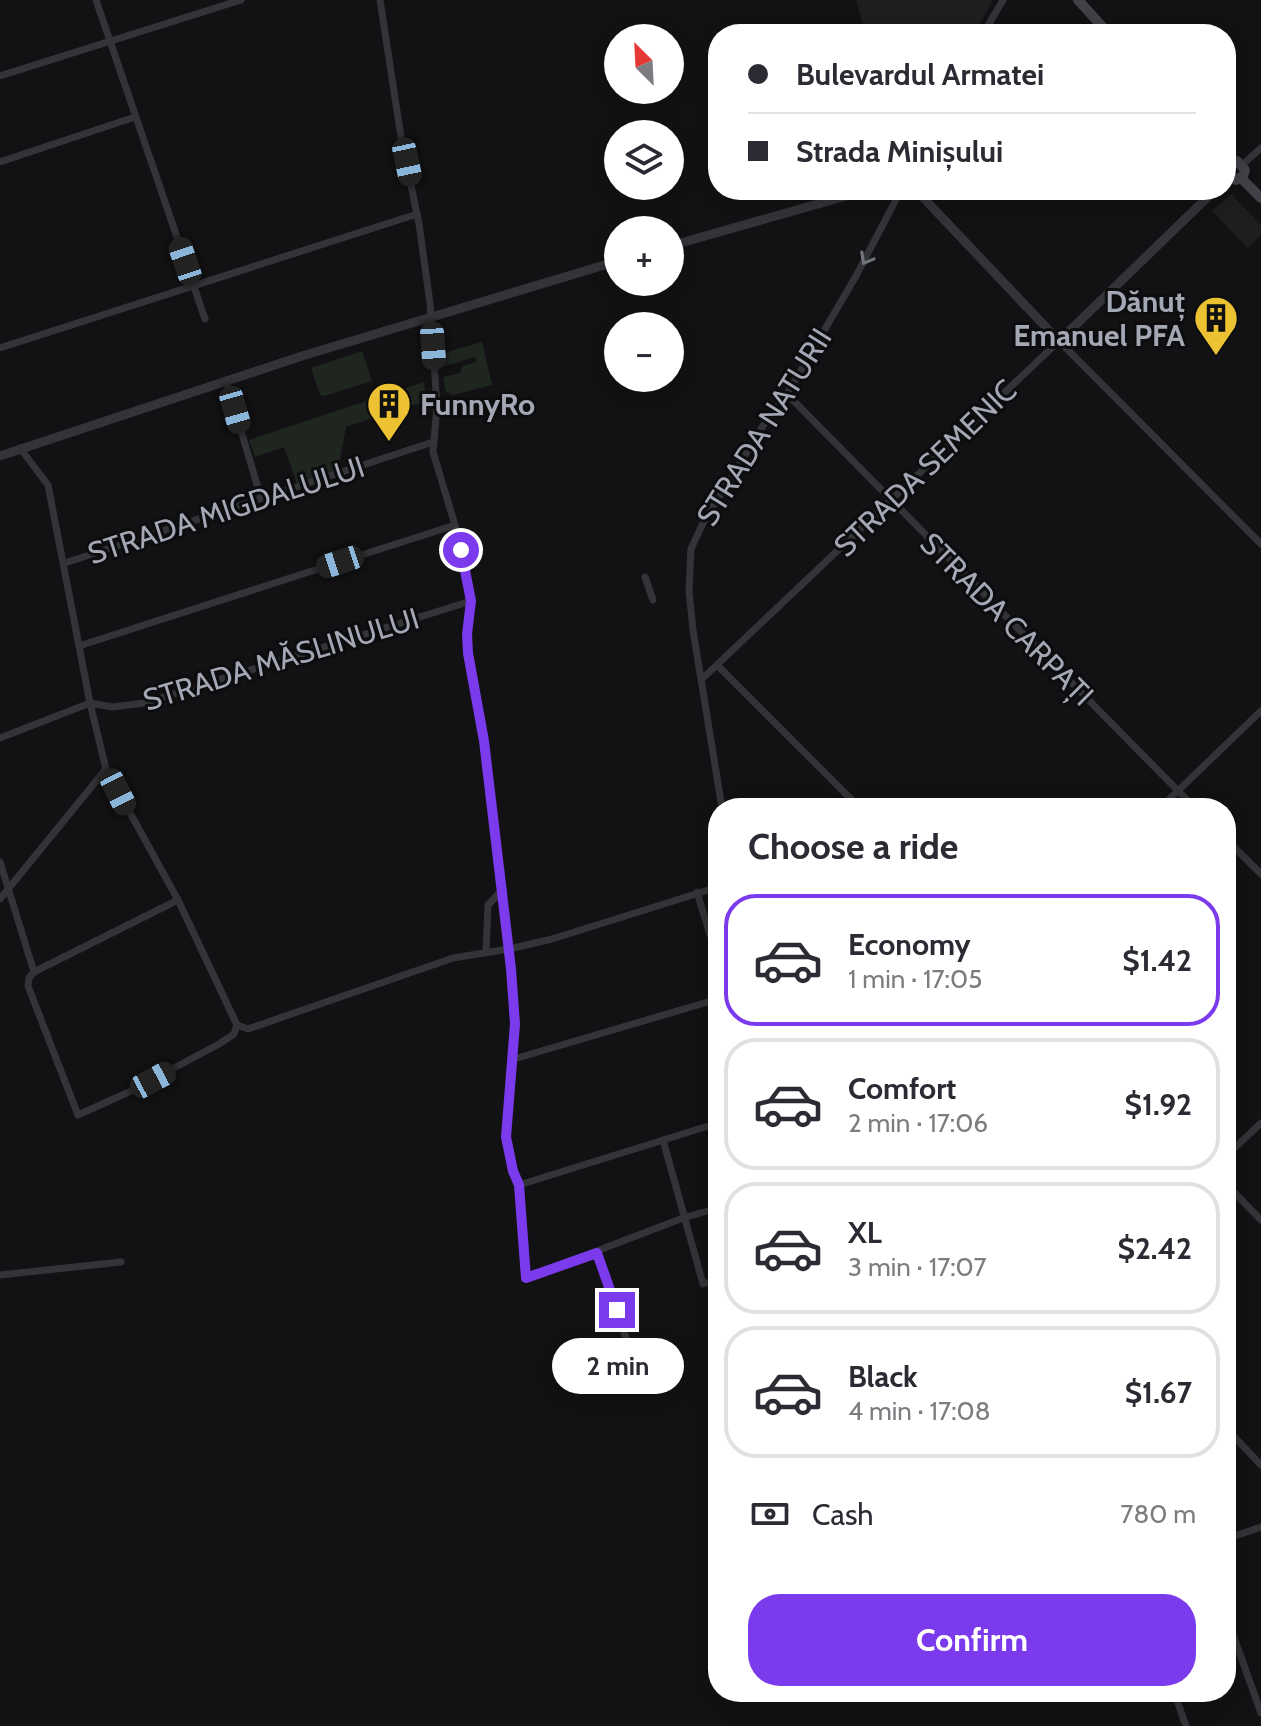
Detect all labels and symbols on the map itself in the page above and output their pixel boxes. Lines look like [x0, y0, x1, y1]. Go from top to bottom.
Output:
north arrow [604, 24, 684, 104]
car [390, 136, 424, 188]
car [166, 234, 204, 288]
one-way arrow [860, 251, 875, 266]
place label: Dănuț Emanuel PFA [1013, 283, 1185, 354]
building icon: Dănuț Emanuel PFA [1192, 294, 1240, 357]
car [419, 321, 447, 371]
street label: STRADA NATURII [688, 321, 840, 533]
street label: STRADA SEMENIC [826, 372, 1024, 564]
building icon: FunnyRo [365, 380, 413, 443]
car [217, 384, 253, 436]
place label: FunnyRo [420, 386, 535, 423]
street label: STRADA MIGDALULUI [83, 448, 369, 572]
street label: STRADA CARPAȚI [912, 525, 1101, 714]
route start [443, 532, 479, 568]
car [313, 543, 367, 581]
street label: STRADA MĂSLINULUI [139, 599, 423, 719]
car [96, 765, 140, 819]
car [126, 1058, 180, 1102]
route end [599, 1292, 635, 1328]
callout: 2 min [551, 1338, 683, 1394]

